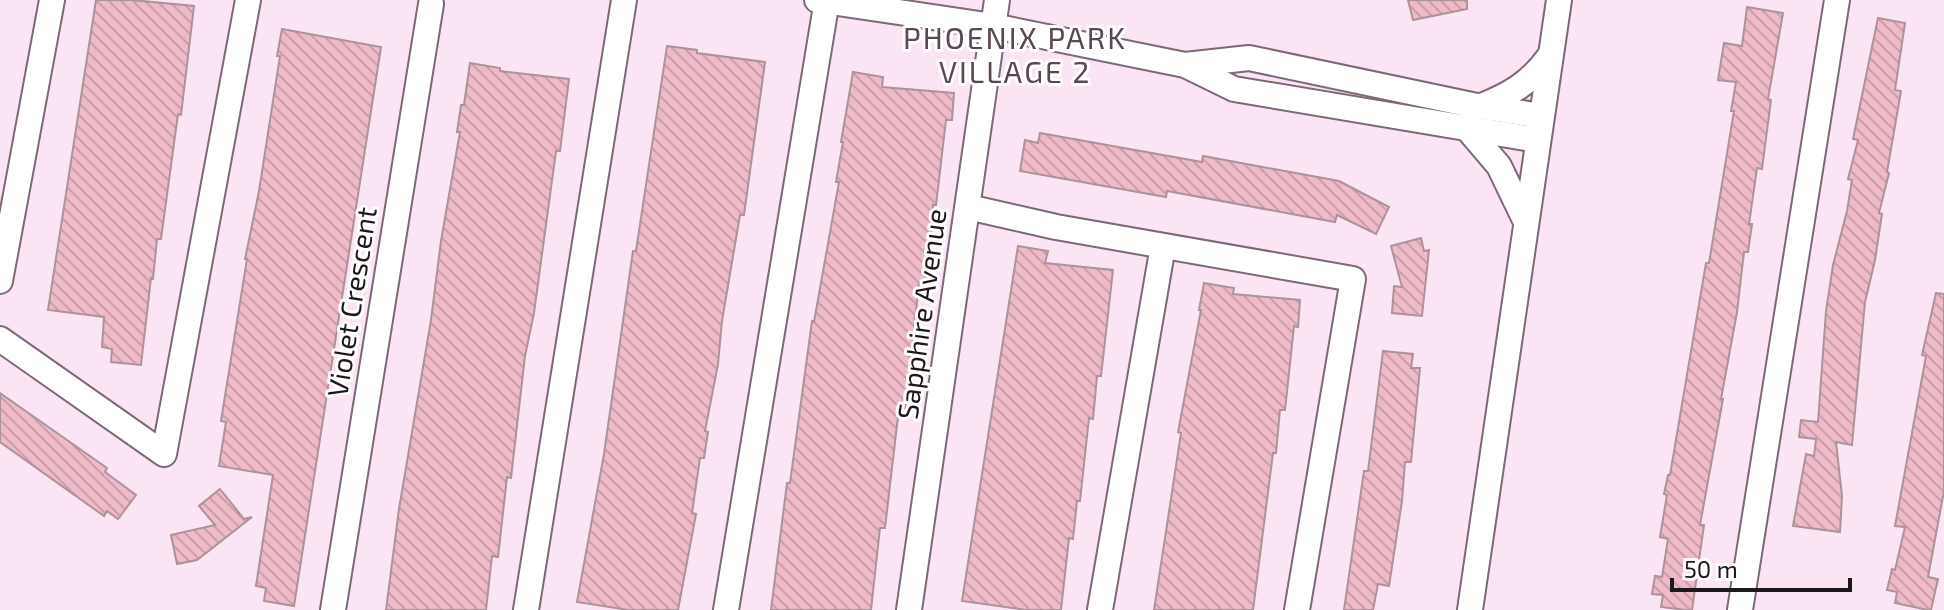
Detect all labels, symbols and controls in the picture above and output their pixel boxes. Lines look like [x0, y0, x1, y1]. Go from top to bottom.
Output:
district label: PHOENIX PARK VILLAGE 2 [903, 19, 1127, 89]
street label: Violet Crescent [319, 205, 383, 399]
street label: Sapphire Avenue [889, 206, 953, 421]
scale bar [1672, 542, 1850, 592]
text: 50 m [1684, 554, 1738, 583]

